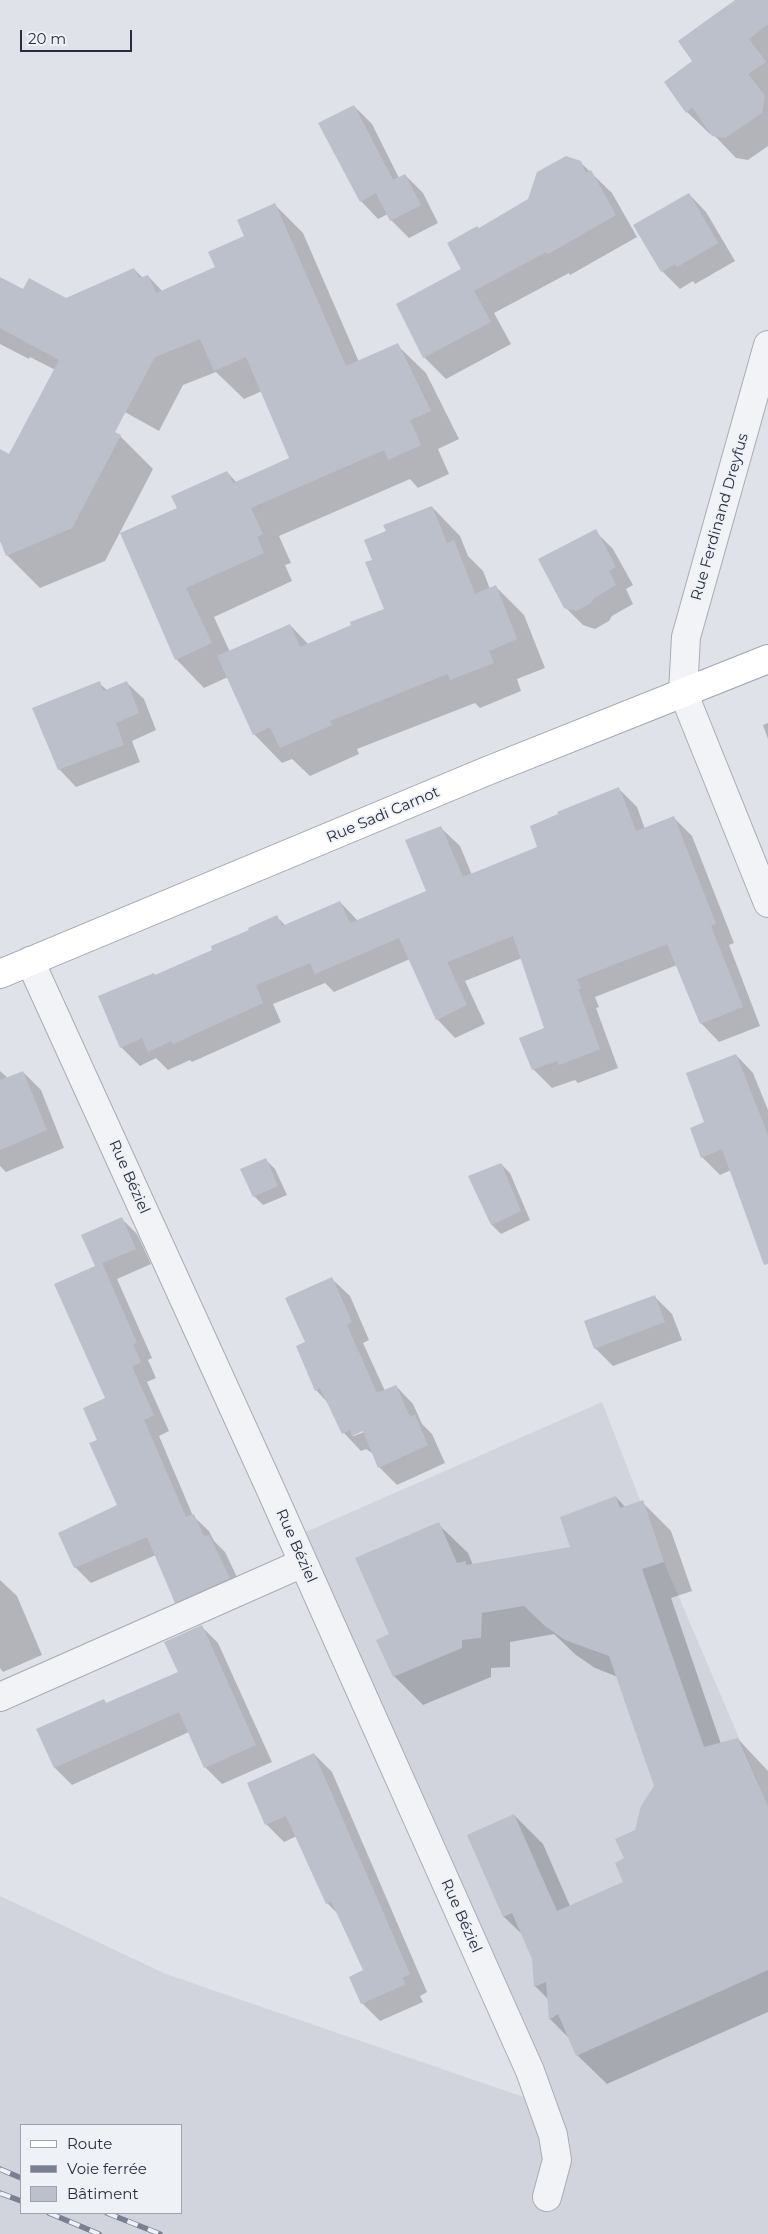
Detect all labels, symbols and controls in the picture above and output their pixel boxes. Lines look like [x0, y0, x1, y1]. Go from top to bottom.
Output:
scale bar [22, 20, 135, 52]
text: 20 m [28, 29, 66, 48]
street label: Rue Ferdinand Dreyfus [687, 431, 753, 603]
street label: Rue Sadi Carnot [324, 783, 442, 847]
street label: Rue Béziel [105, 1137, 153, 1217]
street label: Rue Béziel [272, 1506, 320, 1586]
street label: Rue Béziel [437, 1876, 485, 1956]
legend [20, 2124, 182, 2214]
text: Route [67, 2134, 112, 2153]
text: Voie ferrée [67, 2159, 147, 2178]
text: Bâtiment [67, 2184, 139, 2203]

